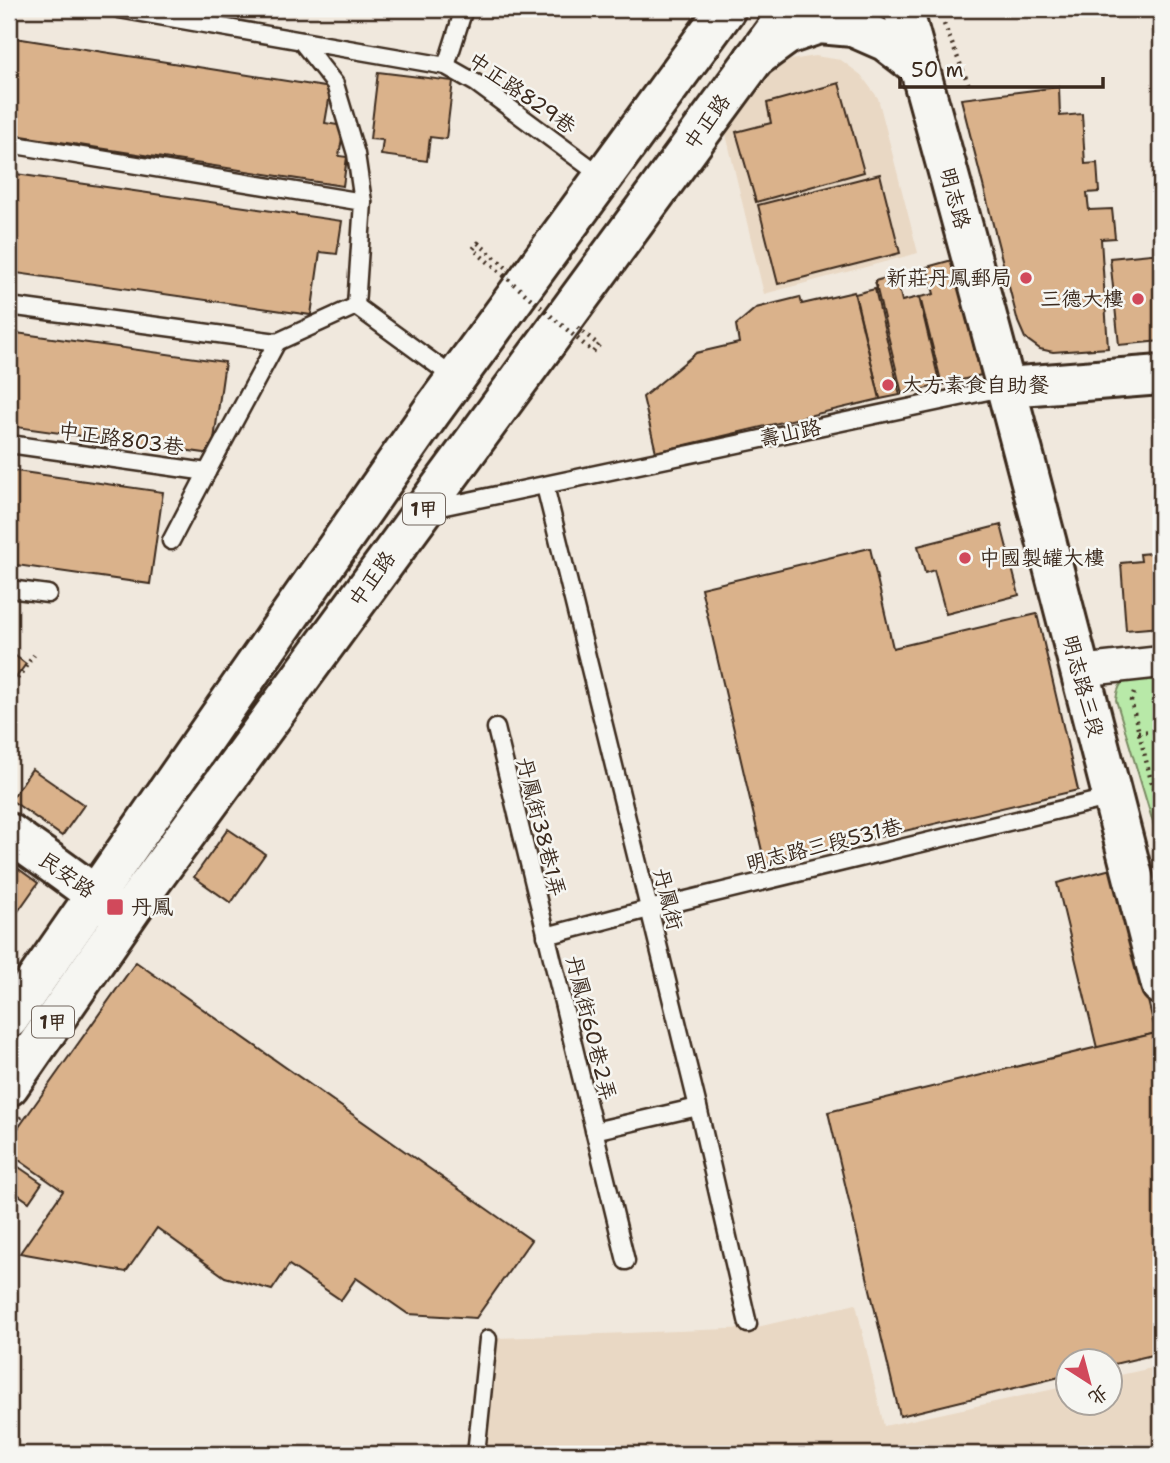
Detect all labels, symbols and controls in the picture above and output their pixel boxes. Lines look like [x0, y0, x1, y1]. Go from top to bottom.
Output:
street label: 中正路829巷 [462, 45, 582, 141]
scale bar [900, 46, 1104, 90]
text: 50 m [911, 56, 964, 84]
street label: 中正路 [677, 88, 737, 156]
street label: 明志路 [933, 164, 977, 232]
place label: 新莊丹鳳郵局 [886, 264, 1012, 292]
marker: 新莊丹鳳郵局 [1018, 270, 1034, 286]
place label: 三德大樓 [1040, 285, 1124, 313]
marker: 三德大樓 [1130, 291, 1146, 307]
place label: 大方素食自助餐 [902, 371, 1049, 399]
marker: 大方素食自助餐 [880, 377, 896, 393]
street label: 壽山路 [756, 413, 824, 453]
street label: 中正路803巷 [56, 416, 186, 462]
road number: 1甲 [403, 494, 445, 524]
place label: 中國製罐大樓 [979, 544, 1105, 572]
street label: 中正路 [342, 545, 402, 613]
marker: 中國製罐大樓 [957, 550, 973, 566]
street label: 明志路三段 [1056, 632, 1110, 740]
street label: 丹鳳街38巷1弄 [510, 754, 572, 900]
street label: 明志路三段531巷 [743, 812, 905, 878]
street label: 民安路 [33, 845, 101, 905]
street label: 丹鳳街 [647, 865, 689, 933]
place label: 丹鳳 [131, 893, 173, 921]
marker: 丹鳳 [105, 897, 125, 917]
street label: 丹鳳街60巷2弄 [559, 953, 623, 1103]
road number: 1甲 [32, 1006, 74, 1038]
north arrow [1054, 1348, 1124, 1418]
text: 北 [1084, 1380, 1114, 1411]

